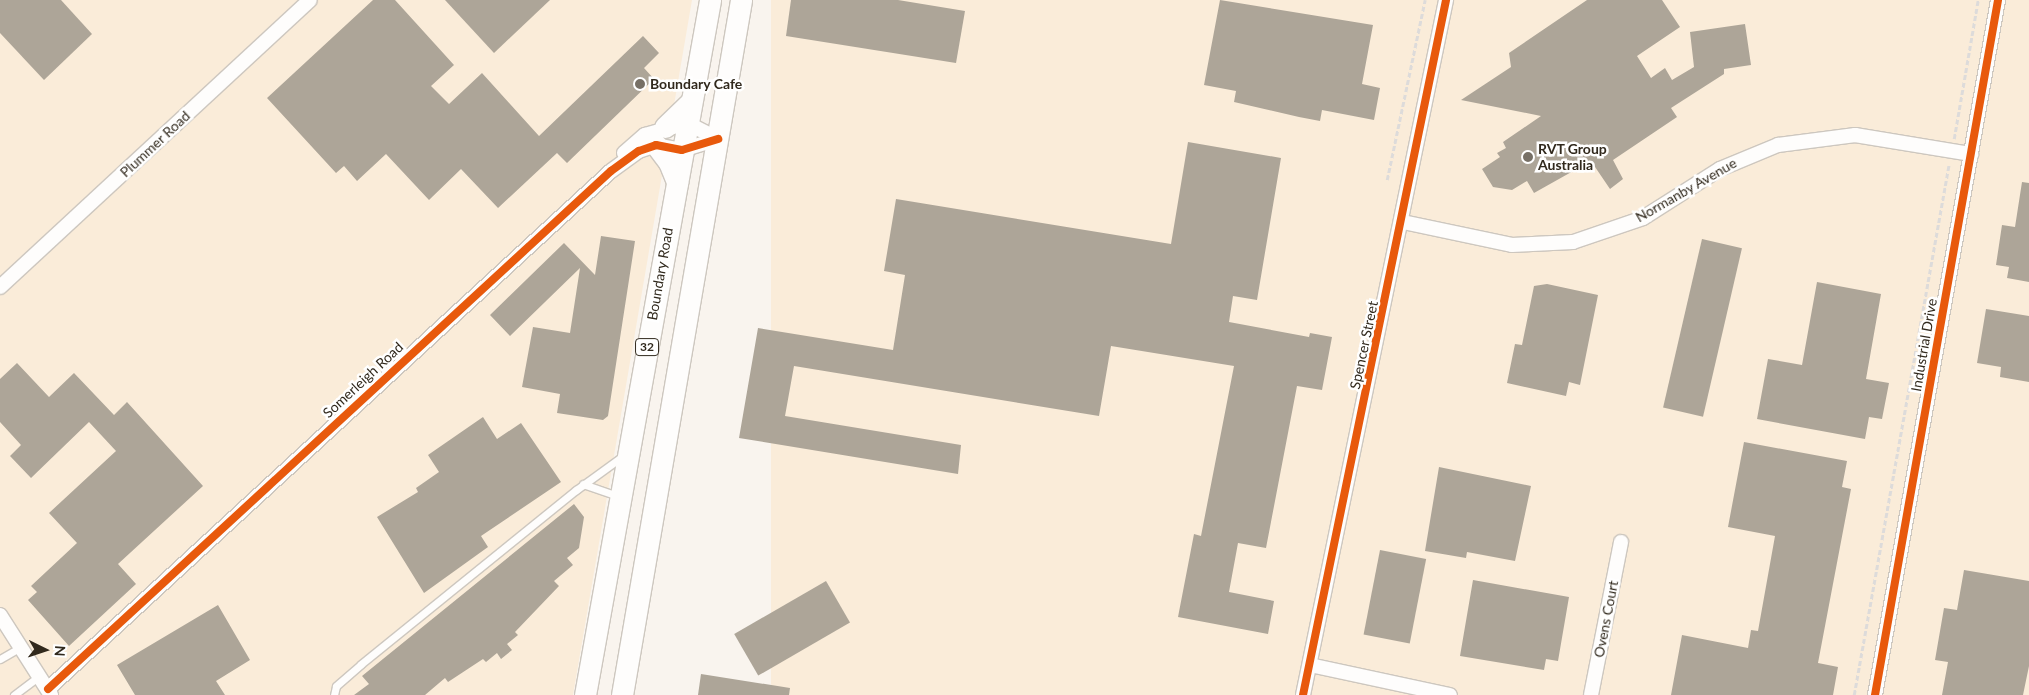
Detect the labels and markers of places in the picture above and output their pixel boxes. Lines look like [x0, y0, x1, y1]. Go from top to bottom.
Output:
place label: Boundary Cafe [650, 76, 743, 92]
marker: Boundary Cafe [634, 78, 646, 90]
place label: RVT Group Australia [1538, 141, 1607, 174]
marker: RVT Group Australia [1522, 151, 1534, 163]

